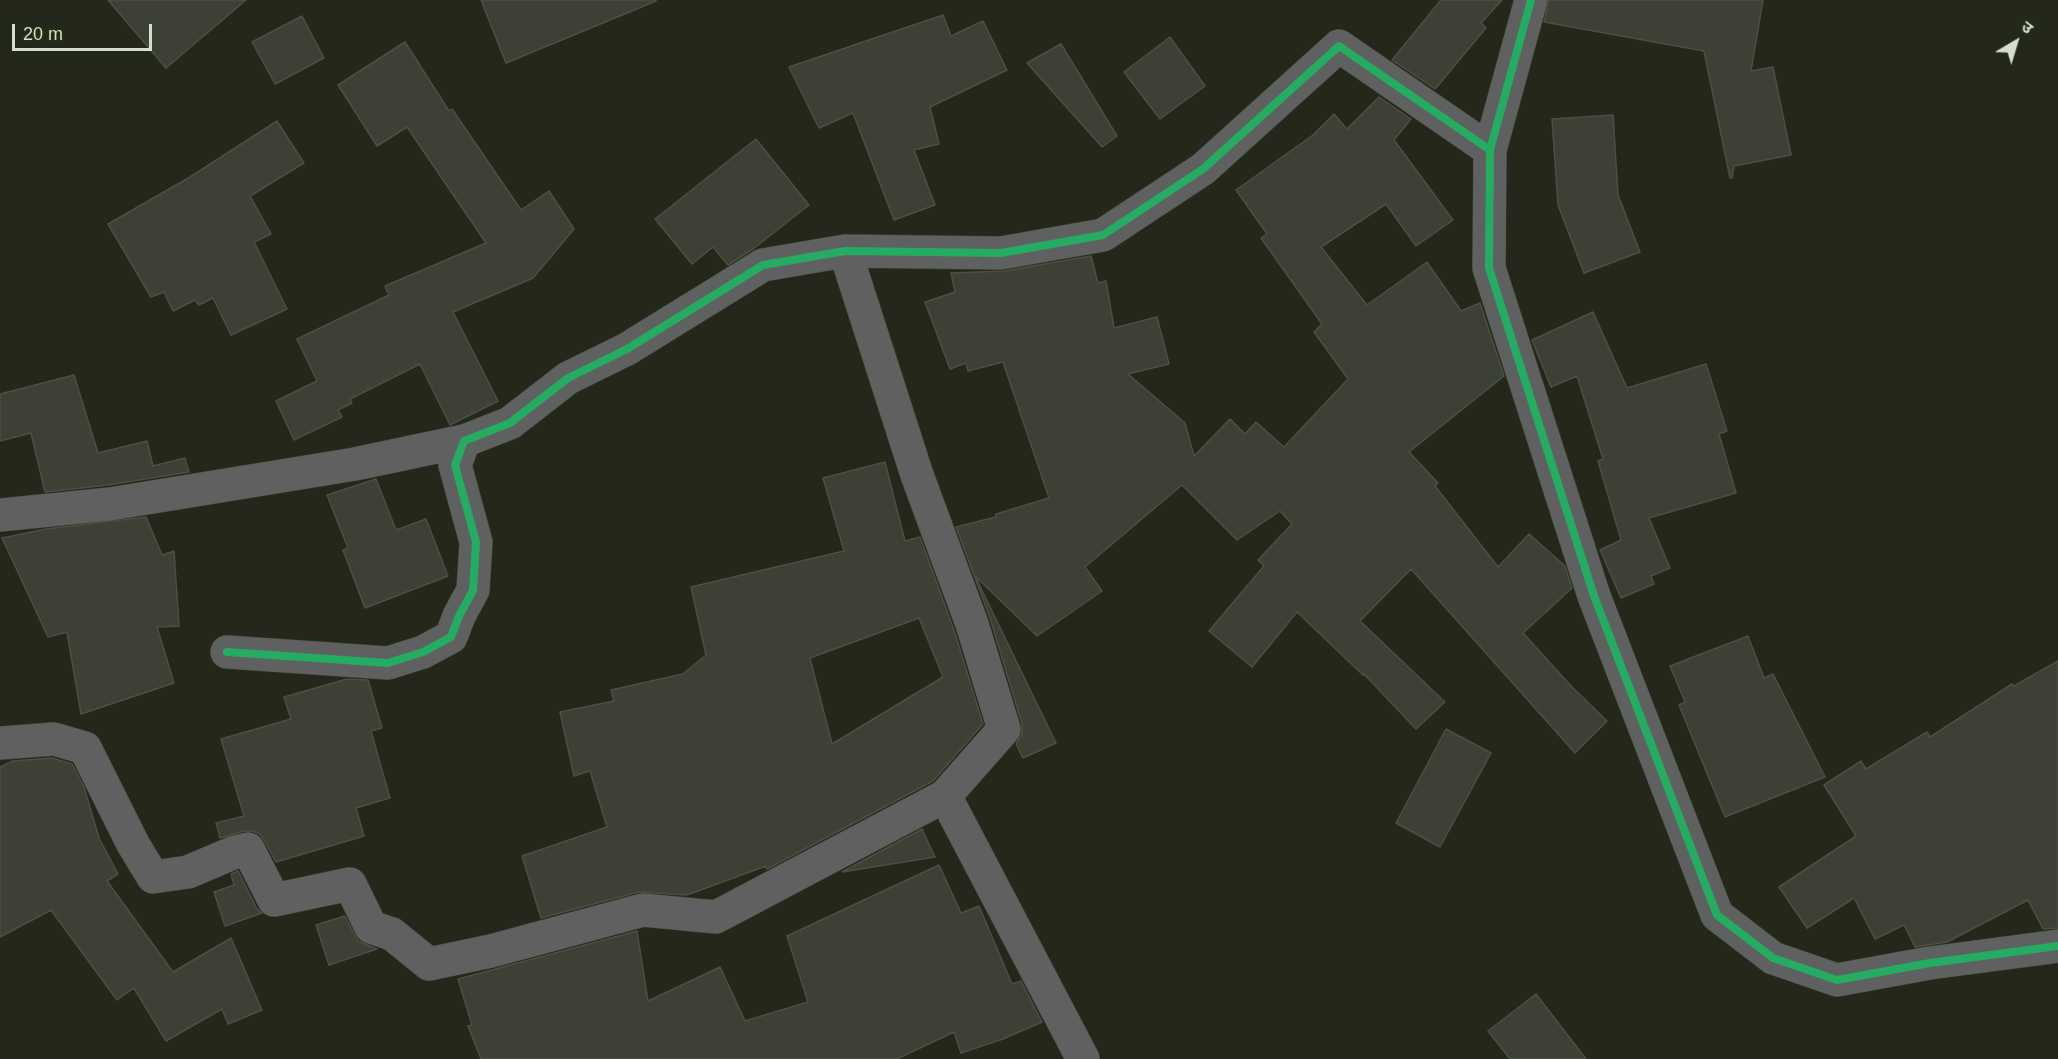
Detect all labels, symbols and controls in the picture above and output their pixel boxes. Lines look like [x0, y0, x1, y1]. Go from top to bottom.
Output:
scale bar [15, 12, 154, 50]
north arrow [1986, 12, 2046, 72]
text: उ [2018, 18, 2036, 37]
text: 20 m [23, 24, 63, 44]

